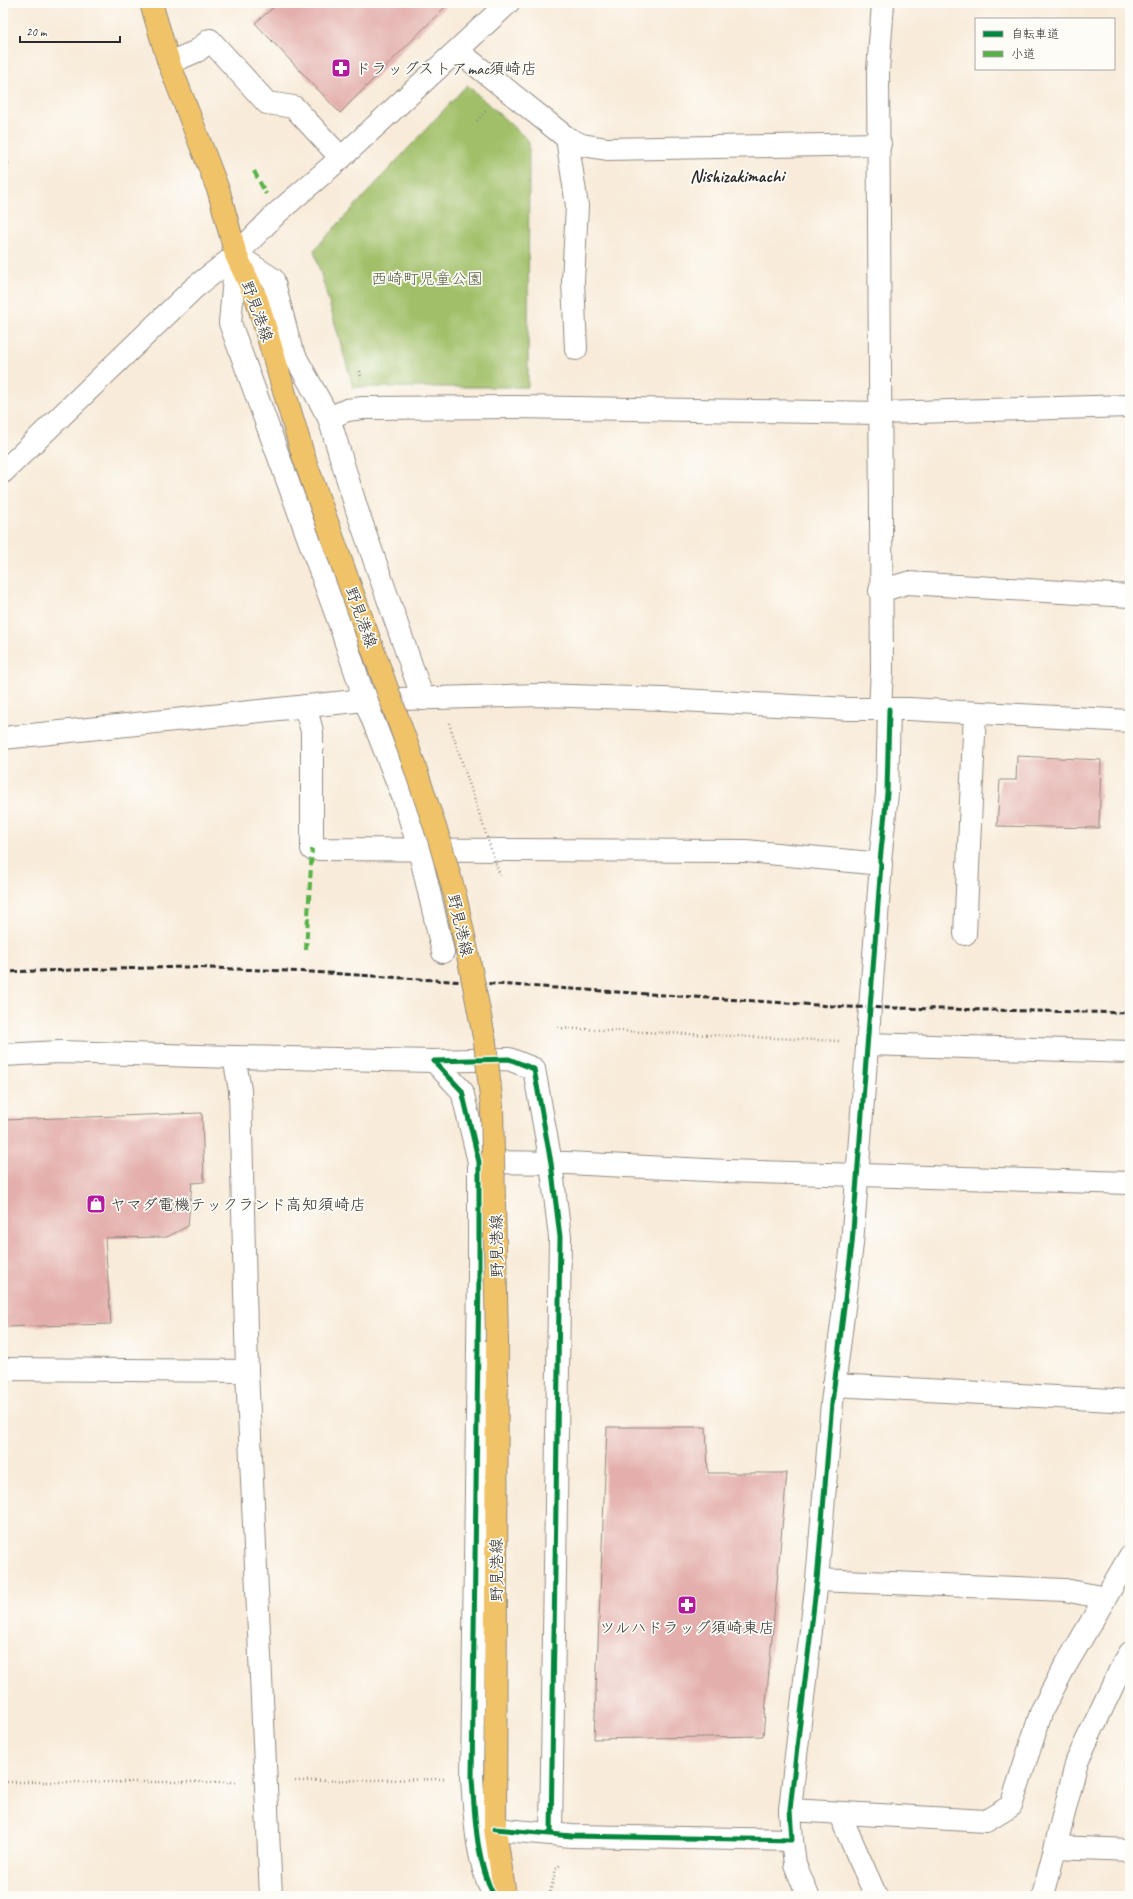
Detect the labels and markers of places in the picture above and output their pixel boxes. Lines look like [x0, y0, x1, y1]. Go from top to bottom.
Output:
pharmacy icon: ドラッグストアmac須崎店 [330, 57, 352, 79]
place label: ドラッグストアmac須崎店 [355, 59, 537, 79]
shop icon: ヤマダ電機テックランド高知須崎店 [85, 1193, 107, 1215]
place label: ヤマダ電機テックランド高知須崎店 [110, 1195, 366, 1215]
pharmacy icon: ツルハドラッグ須崎東店 [676, 1594, 698, 1616]
place label: ツルハドラッグ須崎東店 [599, 1618, 775, 1638]

